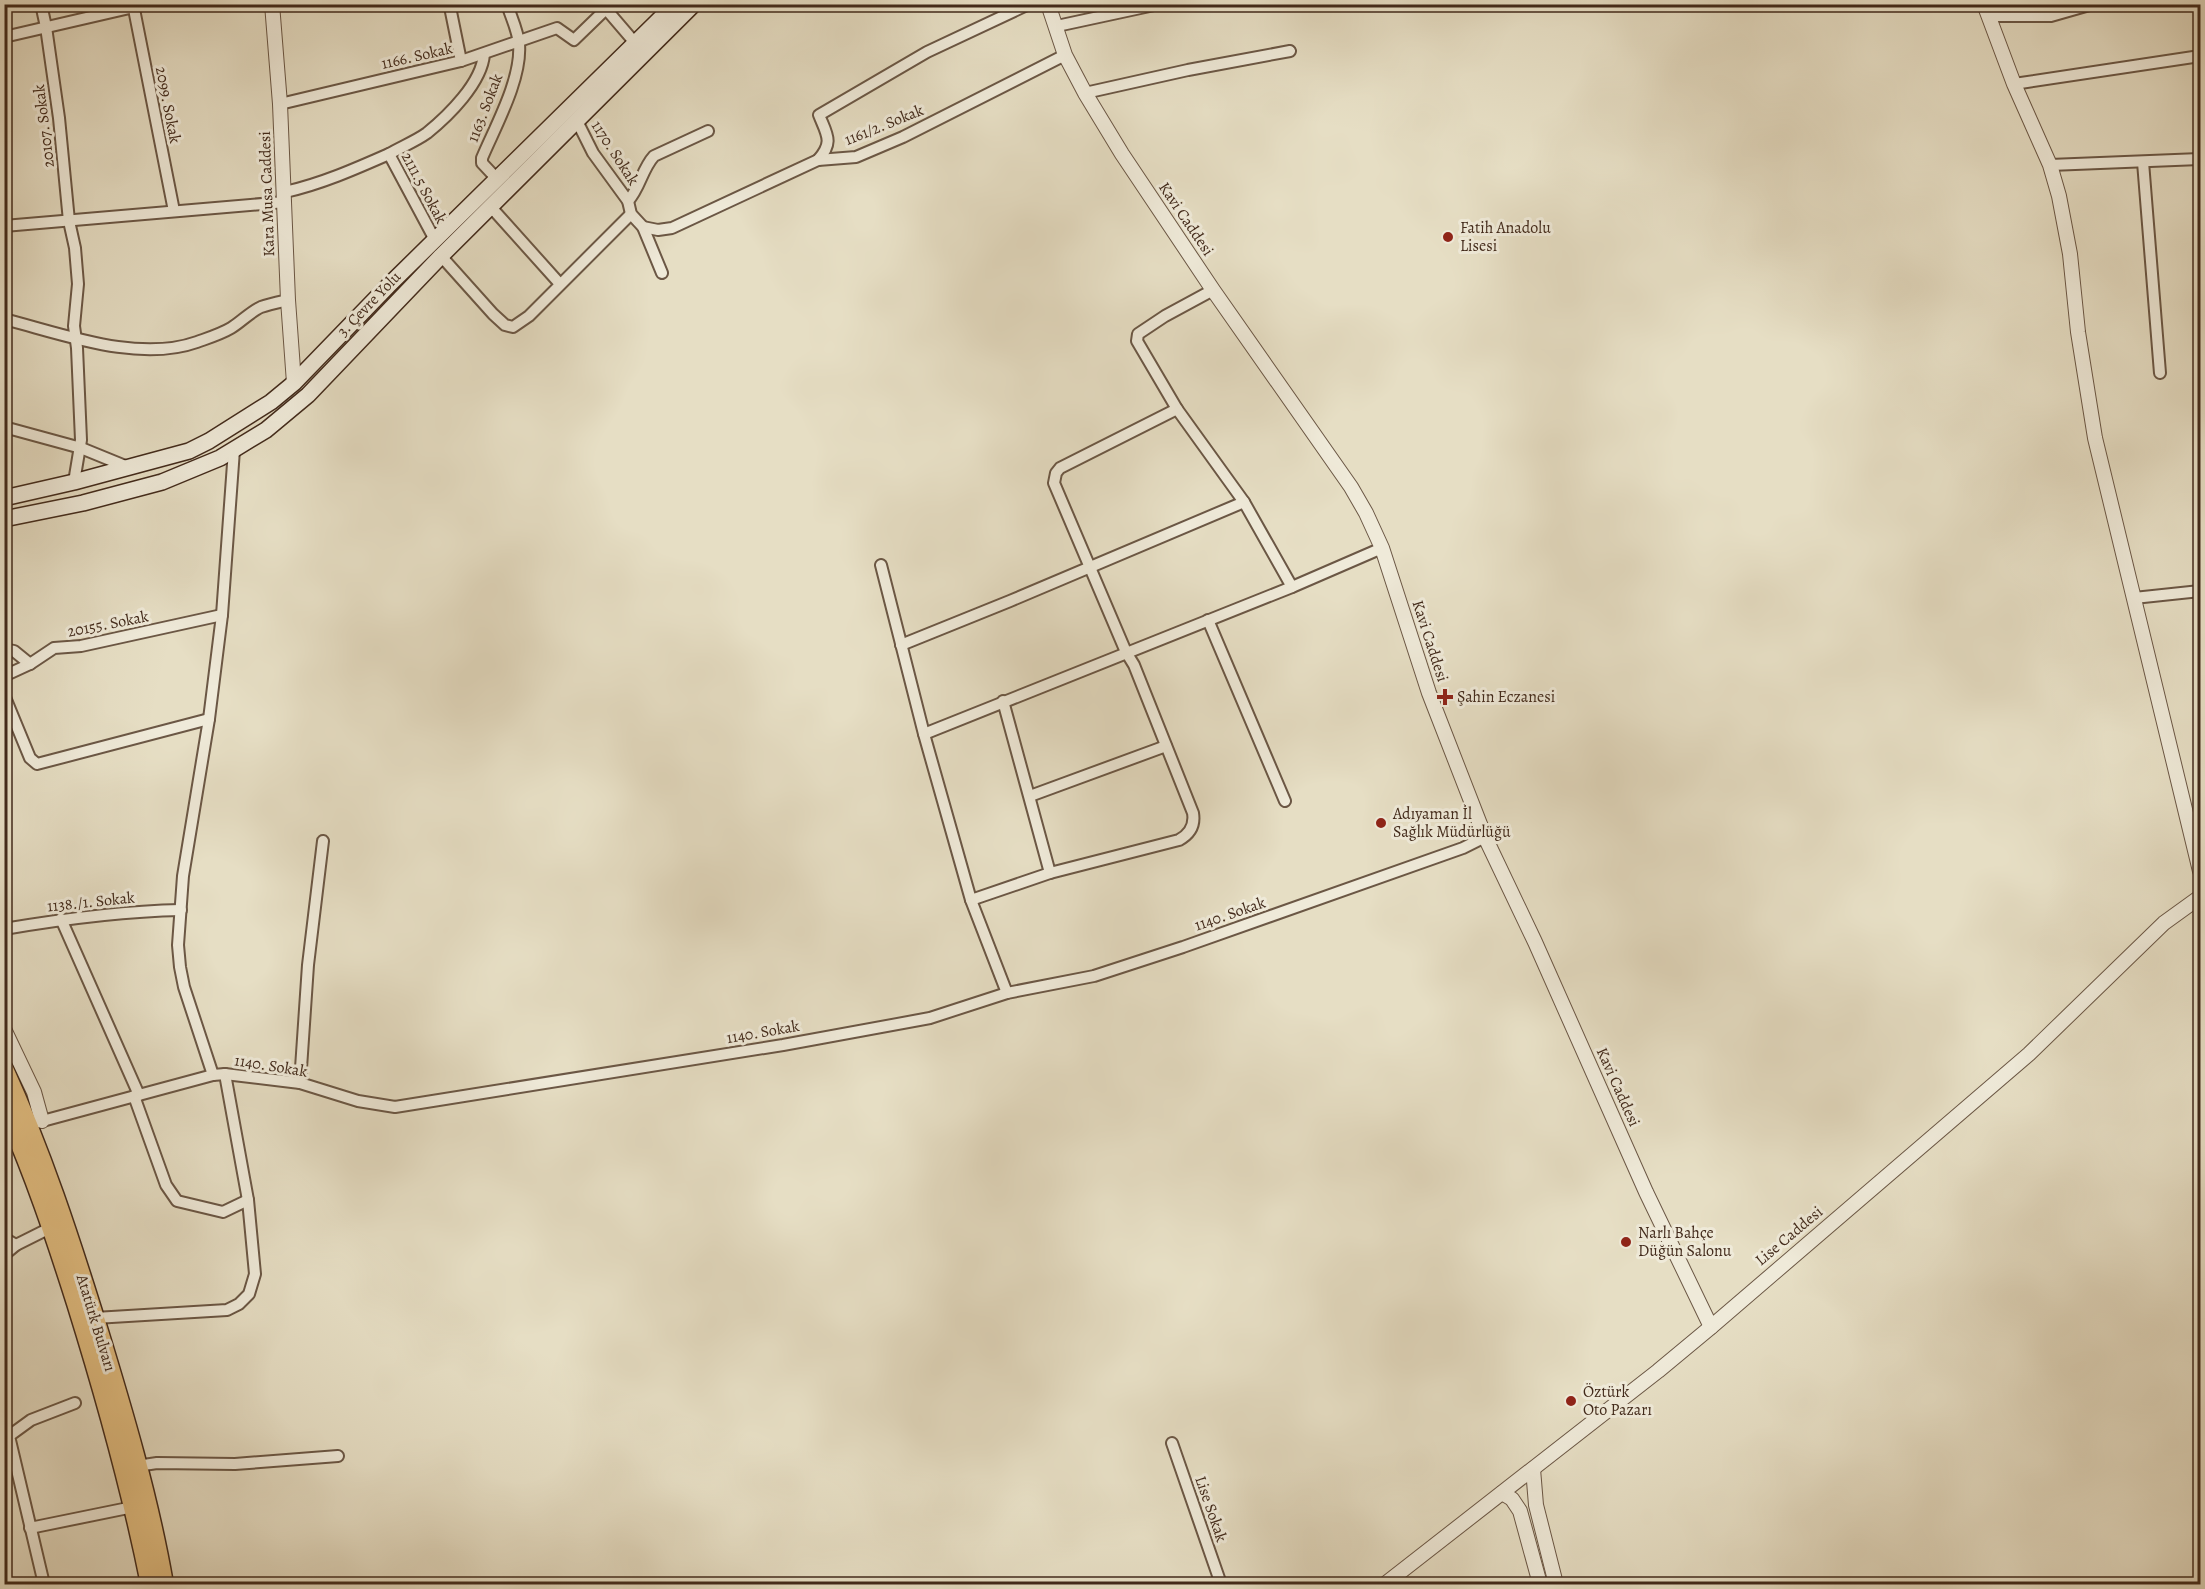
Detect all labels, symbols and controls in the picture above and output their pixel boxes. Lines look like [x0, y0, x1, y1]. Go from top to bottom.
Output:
street label: 1166. Sokak [379, 37, 455, 75]
street label: 2099. Sokak [150, 65, 186, 145]
street label: 1163. Sokak [462, 70, 508, 145]
street label: 20107. Sokak [28, 83, 60, 169]
street label: 1161/2. Sokak [841, 99, 927, 151]
street label: 1170. Sokak [586, 116, 644, 190]
street label: Kara Musa Caddesi [254, 131, 280, 257]
street label: 2111.5 Sokak [396, 148, 452, 228]
street label: Kavi Caddesi [1153, 178, 1219, 260]
place label: Fatih Anadolu Lisesi [1460, 217, 1551, 257]
marker: Fatih Anadolu Lisesi [1441, 230, 1455, 244]
street label: 3. Çevre Yolu [332, 266, 406, 342]
street label: Kavi Caddesi [1406, 597, 1454, 685]
street label: 20155. Sokak [66, 605, 151, 643]
place label: Şahin Eczanesi [1457, 686, 1555, 708]
marker: Şahin Eczanesi [1438, 690, 1452, 704]
place label: Adıyaman İl Sağlık Müdürlüğü [1392, 803, 1511, 843]
marker: Adıyaman İl Sağlık Müdürlüğü [1374, 816, 1388, 830]
street label: 1138./1. Sokak [46, 886, 136, 918]
street label: 1140. Sokak [1192, 892, 1268, 936]
street label: 1140. Sokak [725, 1015, 801, 1049]
street label: Kavi Caddesi [1591, 1044, 1645, 1130]
street label: 1140. Sokak [233, 1049, 309, 1083]
street label: Lise Caddesi [1750, 1201, 1828, 1271]
place label: Narlı Bahçe Düğün Salonu [1638, 1222, 1732, 1262]
marker: Narlı Bahçe Düğün Salonu [1619, 1235, 1633, 1249]
street label: Atatürk Bulvarı [71, 1271, 121, 1374]
place label: Öztürk Oto Pazarı [1583, 1381, 1652, 1421]
marker: Öztürk Oto Pazarı [1564, 1394, 1578, 1408]
street label: Lise Sokak [1189, 1473, 1233, 1545]

